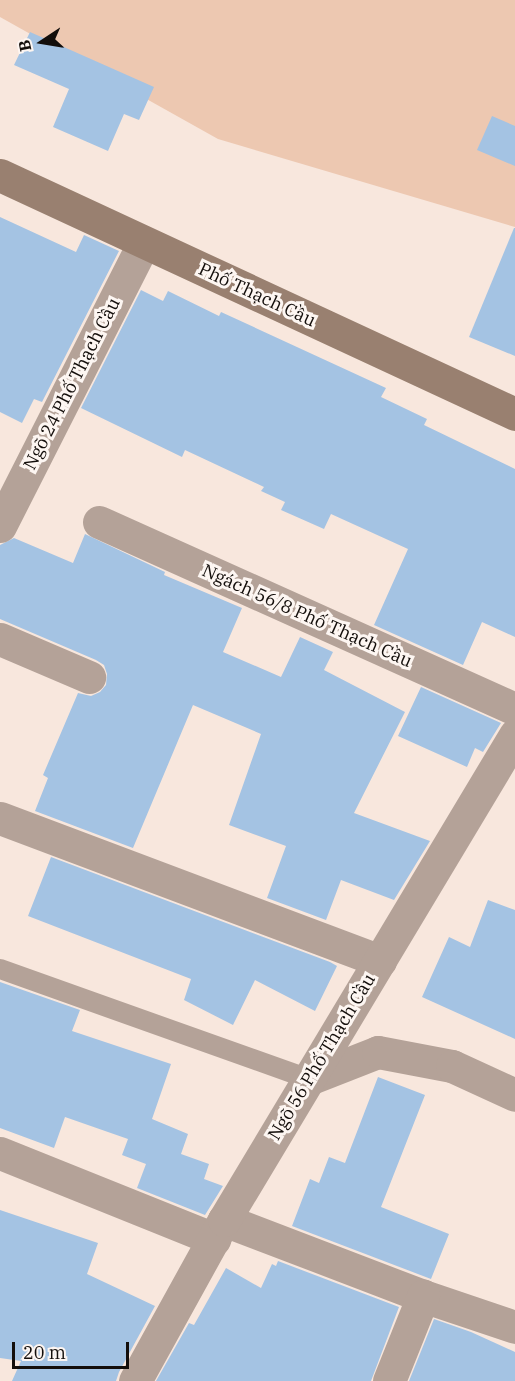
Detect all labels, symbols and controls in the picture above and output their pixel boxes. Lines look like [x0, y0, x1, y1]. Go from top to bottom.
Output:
north arrow [12, 12, 72, 72]
text: B [13, 38, 35, 53]
street label: Phố Thạch Cầu [195, 258, 319, 332]
street label: Ngõ 24 Phố Thạch Cầu [19, 294, 125, 474]
street label: Ngách 56/8 Phố Thạch Cầu [199, 560, 415, 672]
street label: Ngõ 56 Phố Thạch Cầu [264, 970, 380, 1144]
scale bar [15, 1330, 132, 1368]
text: 20 m [23, 1341, 66, 1364]

